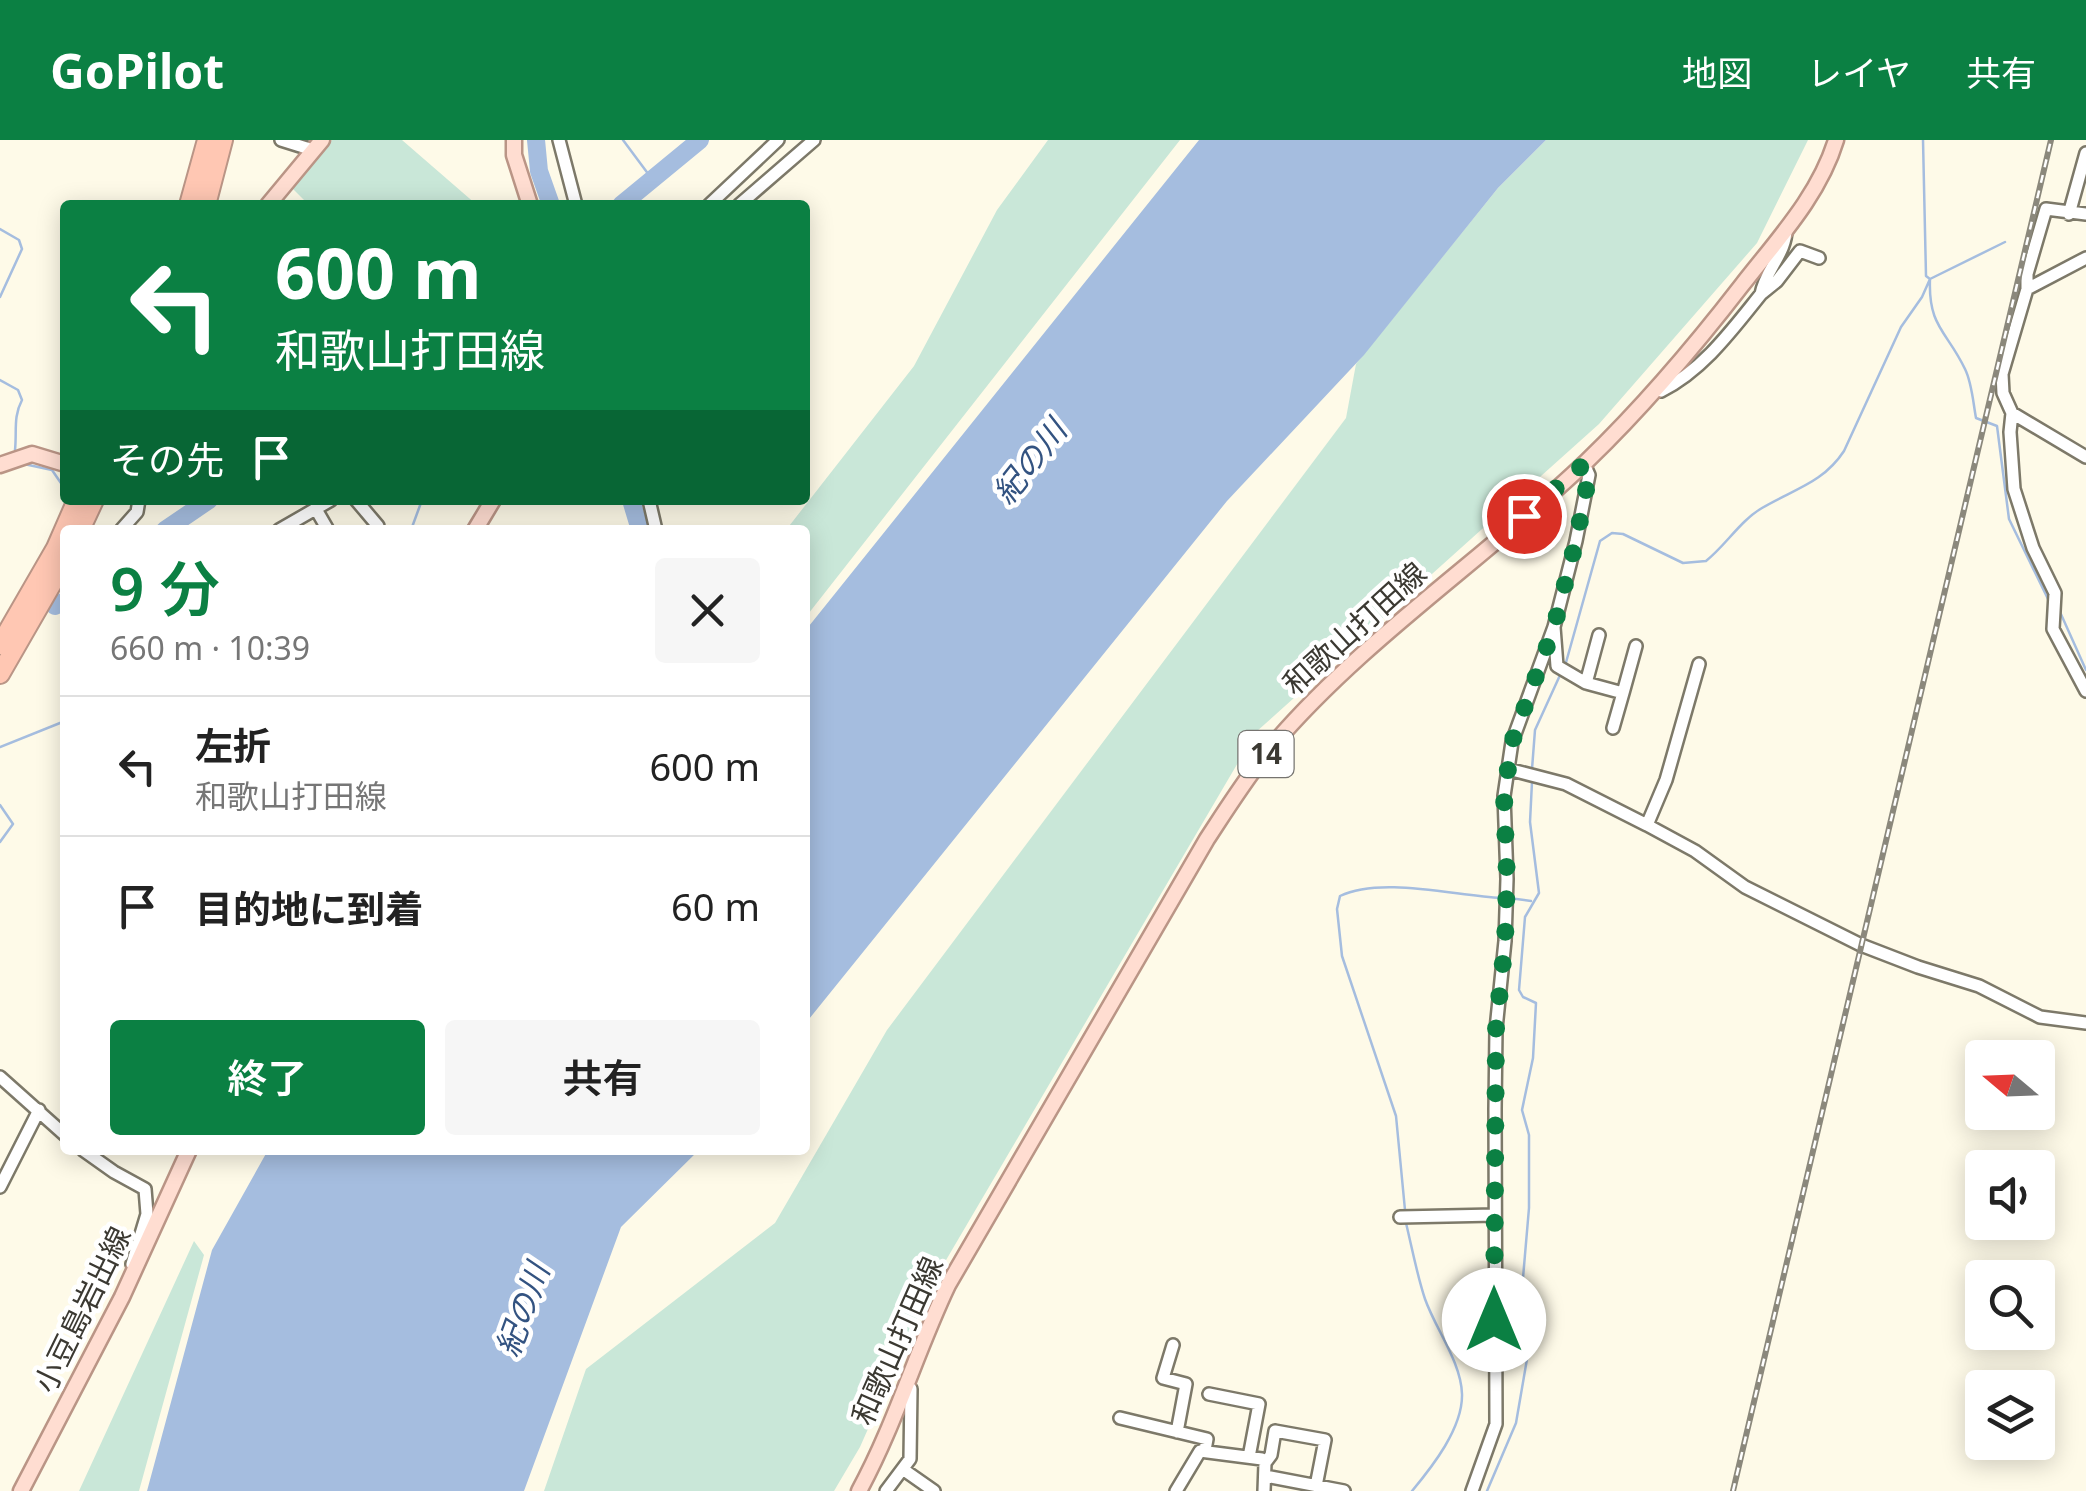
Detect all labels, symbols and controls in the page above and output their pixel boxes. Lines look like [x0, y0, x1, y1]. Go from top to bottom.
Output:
text: GoPilot [50, 38, 224, 103]
text: 地図 [1682, 49, 1752, 96]
text: レイヤ [1807, 49, 1911, 96]
text: 共有 [1966, 49, 2036, 96]
text: 600 m [275, 224, 482, 320]
icon: left [110, 240, 240, 370]
text: 和歌山打田線 [275, 319, 545, 380]
water label: 紀の川 [982, 408, 1077, 512]
icon: arrive [244, 430, 299, 485]
text: その先 [110, 433, 224, 485]
pin [1482, 474, 1567, 559]
icon: arrive [1497, 489, 1552, 544]
text: 9 分 [110, 547, 220, 629]
street label: 和歌山打田線 [1273, 552, 1435, 703]
button: close [655, 558, 760, 663]
text: 660 m · 10:39 [110, 626, 310, 669]
text: 左折 [195, 719, 271, 771]
road number: 14 [1238, 731, 1294, 777]
icon: left [110, 739, 165, 794]
text: 600 m [649, 740, 760, 792]
text: 和歌山打田線 [195, 774, 387, 817]
icon: arrive [110, 879, 165, 934]
text: 60 m [671, 880, 760, 932]
text: 目的地に到着 [195, 882, 423, 934]
button: 終了 [110, 1020, 425, 1135]
button: 共有 [445, 1020, 760, 1135]
north arrow [1965, 1040, 2055, 1130]
map controls [1965, 1040, 2055, 1460]
button: sound [1965, 1150, 2055, 1240]
street label: 小豆島岩出線 [24, 1219, 140, 1399]
street label: 和歌山打田線 [841, 1250, 952, 1431]
water label: 紀の川 [485, 1254, 559, 1362]
button: search [1965, 1260, 2055, 1350]
position arrow [1442, 1268, 1546, 1372]
button: layers [1965, 1370, 2055, 1460]

